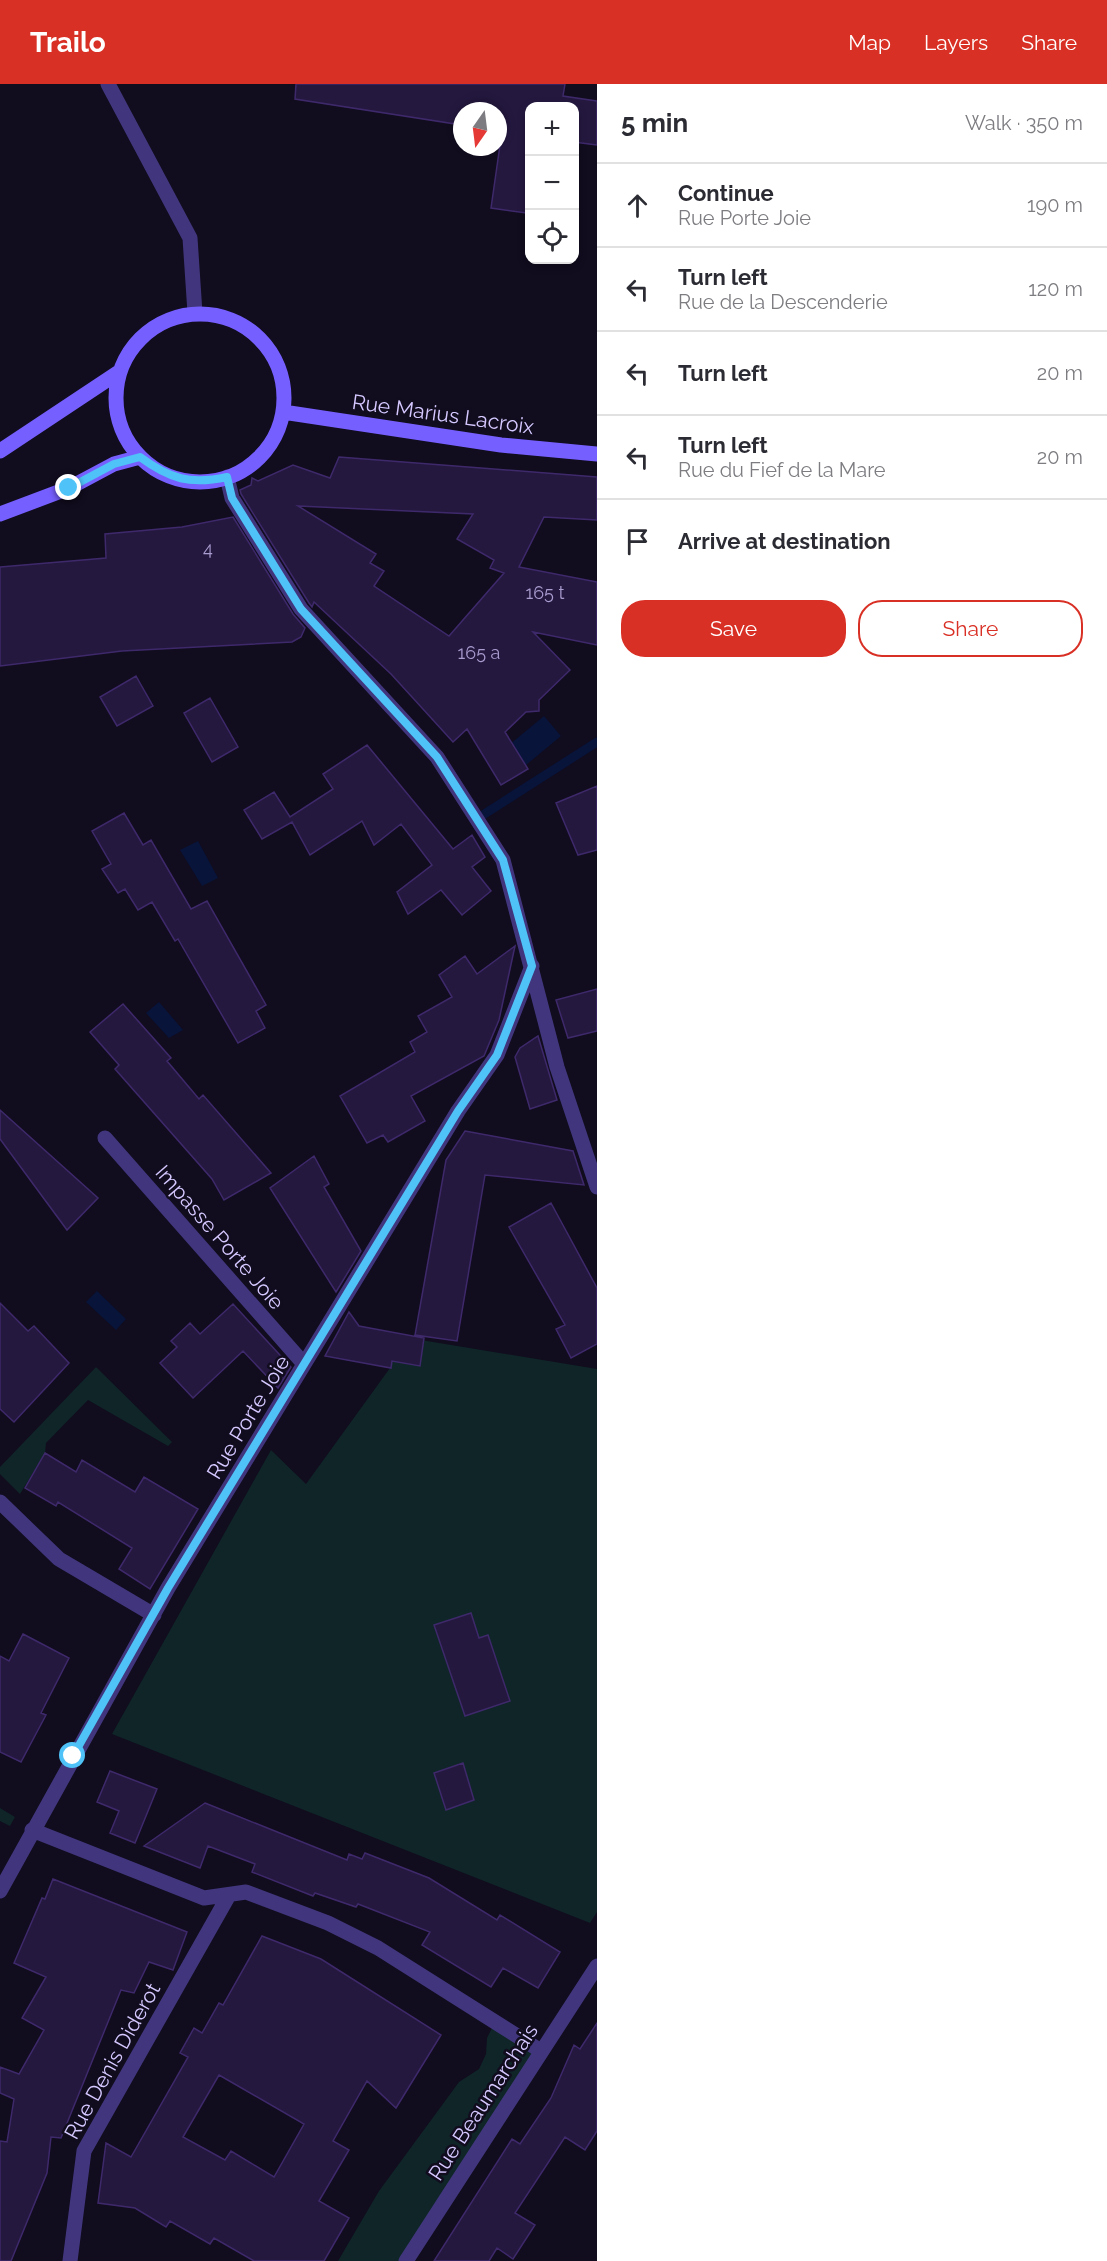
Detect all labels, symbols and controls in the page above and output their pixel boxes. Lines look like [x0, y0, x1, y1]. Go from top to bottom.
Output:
text: Trailo [30, 26, 106, 59]
text: Map [848, 30, 891, 55]
text: Layers [924, 30, 988, 55]
text: Share [1021, 30, 1077, 55]
north arrow [453, 102, 507, 156]
map controls [525, 102, 579, 264]
button: + [525, 102, 579, 156]
text: 5 min [621, 108, 688, 138]
text: Walk · 350 m [965, 111, 1083, 135]
button: − [525, 156, 579, 210]
text: Continue [678, 180, 774, 206]
icon: ahead [621, 189, 654, 222]
text: 190 m [1027, 193, 1083, 217]
text: Rue Porte Joie [678, 206, 811, 230]
button: locate [525, 210, 579, 264]
text: Turn left [678, 264, 768, 290]
icon: left [621, 273, 654, 306]
text: 120 m [1028, 277, 1083, 301]
text: Rue de la Descenderie [678, 290, 888, 314]
icon: left [621, 357, 654, 390]
text: Turn left [678, 360, 768, 386]
text: 20 m [1037, 361, 1083, 385]
street label: Rue Marius Lacroix [351, 389, 536, 439]
text: Turn left [678, 432, 768, 458]
icon: left [621, 441, 654, 474]
text: 20 m [1037, 445, 1083, 469]
text: Rue du Fief de la Mare [678, 458, 886, 482]
route end [55, 474, 81, 500]
icon: arrive [621, 525, 654, 558]
text: Arrive at destination [678, 528, 891, 554]
house number: 4 [203, 538, 213, 559]
house number: 165 t [526, 582, 565, 603]
button: Save [621, 600, 846, 657]
button: Share [858, 600, 1083, 657]
house number: 165 a [458, 642, 500, 663]
street label: Impasse Porte Joie [151, 1160, 289, 1314]
street label: Rue Porte Joie [201, 1351, 295, 1483]
route start [59, 1742, 85, 1768]
street label: Rue Denis Diderot [59, 1979, 165, 2143]
street label: Rue Beaumarchais [423, 2019, 543, 2185]

